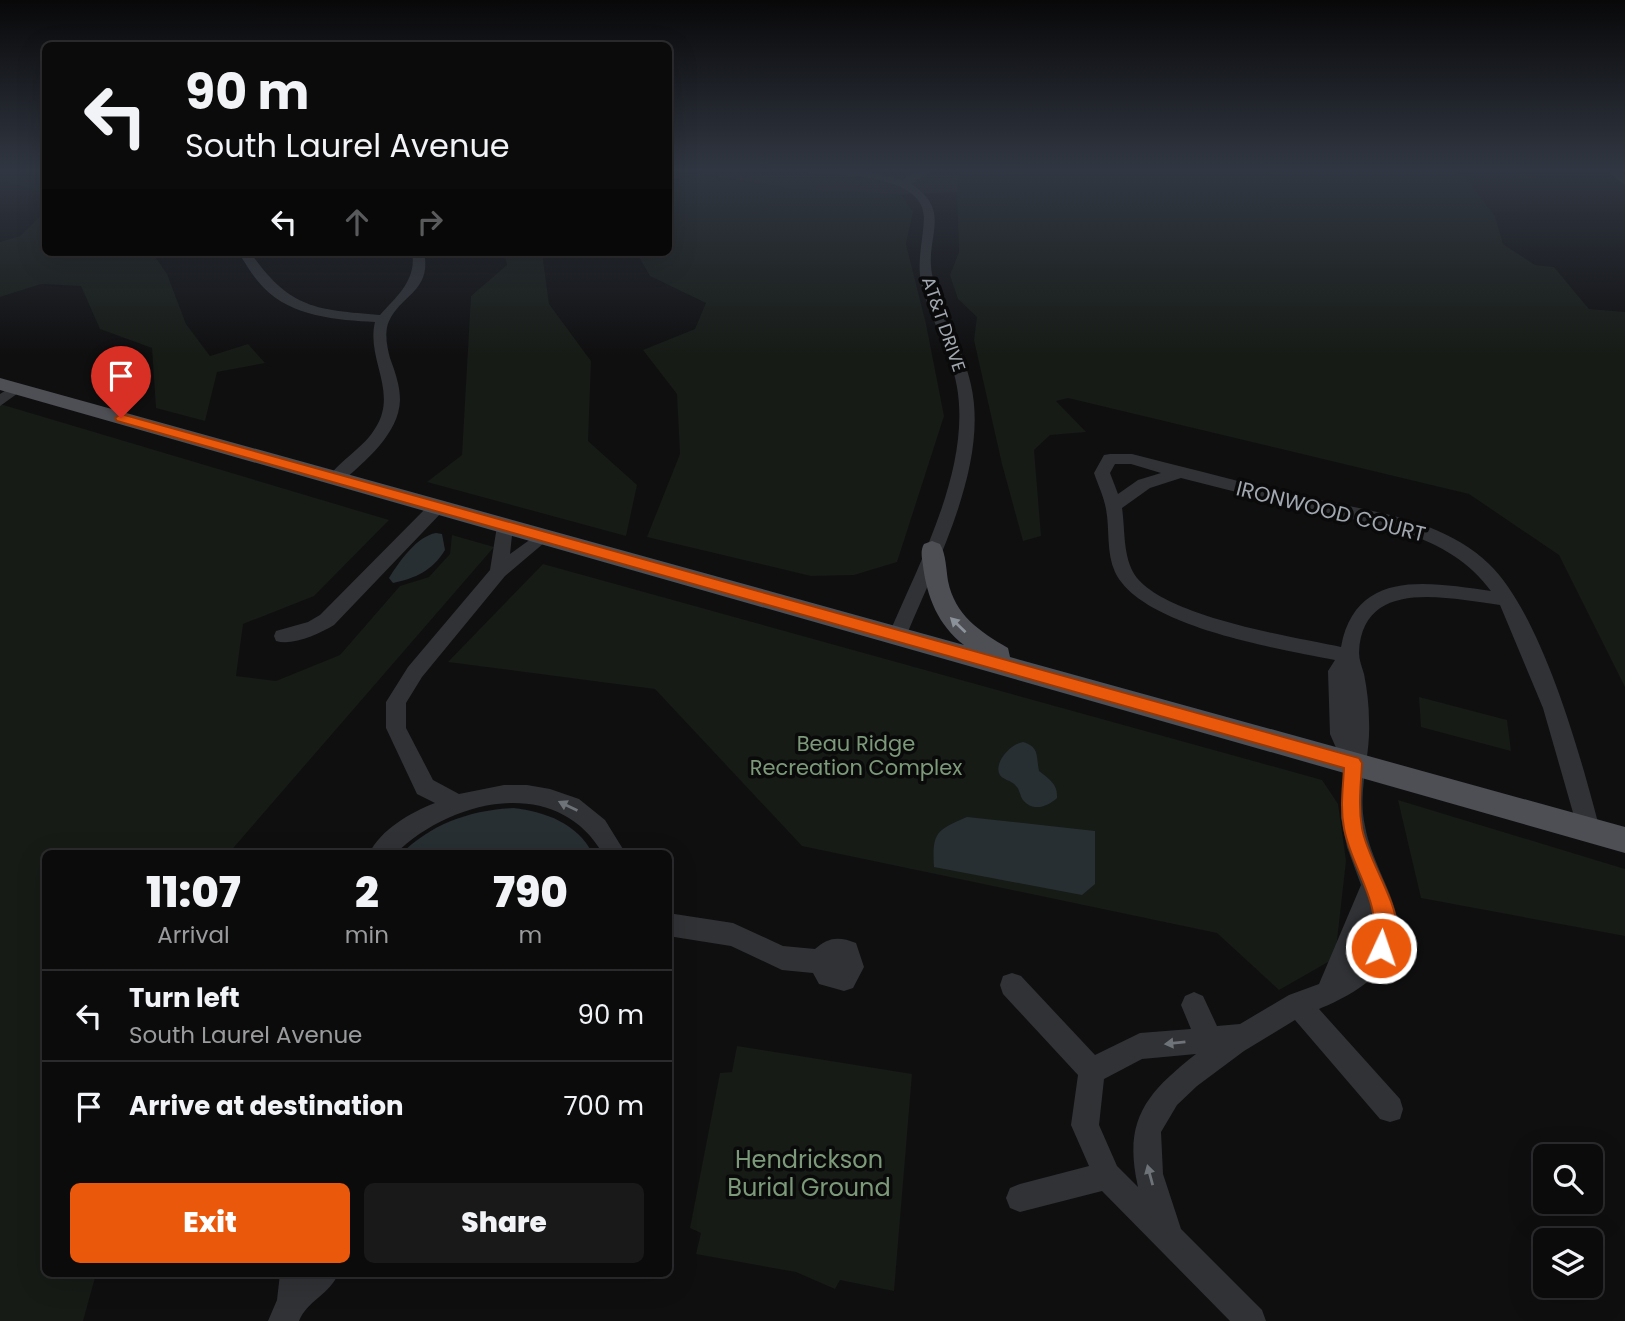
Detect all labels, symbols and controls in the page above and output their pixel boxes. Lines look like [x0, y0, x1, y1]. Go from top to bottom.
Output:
text: 90 m [185, 58, 309, 126]
icon: left [70, 70, 161, 161]
text: South Laurel Avenue [185, 123, 510, 168]
icon: left [265, 203, 303, 241]
icon: ahead [338, 203, 376, 241]
icon: right [411, 203, 449, 241]
street label: AT&T DRIVE [916, 273, 972, 375]
pin [91, 346, 151, 418]
icon: arrive [102, 357, 140, 395]
street label: IRONWOOD COURT [1233, 473, 1429, 549]
one-way arrow [950, 617, 967, 634]
park label: Beau Ridge Recreation Complex [750, 729, 962, 782]
one-way arrow [558, 801, 578, 812]
text: 11:07 [146, 863, 241, 922]
text: 2 [355, 863, 379, 922]
text: 790 [493, 863, 568, 922]
position arrow [1344, 911, 1418, 985]
text: Arrival [157, 919, 230, 951]
text: min [345, 919, 389, 951]
text: m [519, 919, 542, 951]
text: Turn left [129, 980, 240, 1016]
icon: left [70, 997, 108, 1035]
text: 90 m [578, 997, 644, 1033]
text: South Laurel Avenue [129, 1019, 362, 1051]
one-way arrow [1164, 1037, 1186, 1048]
icon: arrive [70, 1088, 108, 1126]
text: Arrive at destination [129, 1088, 404, 1124]
text: 700 m [563, 1088, 644, 1124]
park label: Hendrickson Burial Ground [727, 1143, 891, 1204]
map controls [1533, 1144, 1603, 1298]
button: search [1533, 1144, 1603, 1214]
one-way arrow [1144, 1164, 1155, 1186]
button: Exit [70, 1183, 350, 1263]
button: Share [364, 1183, 644, 1263]
button: layers [1533, 1228, 1603, 1298]

